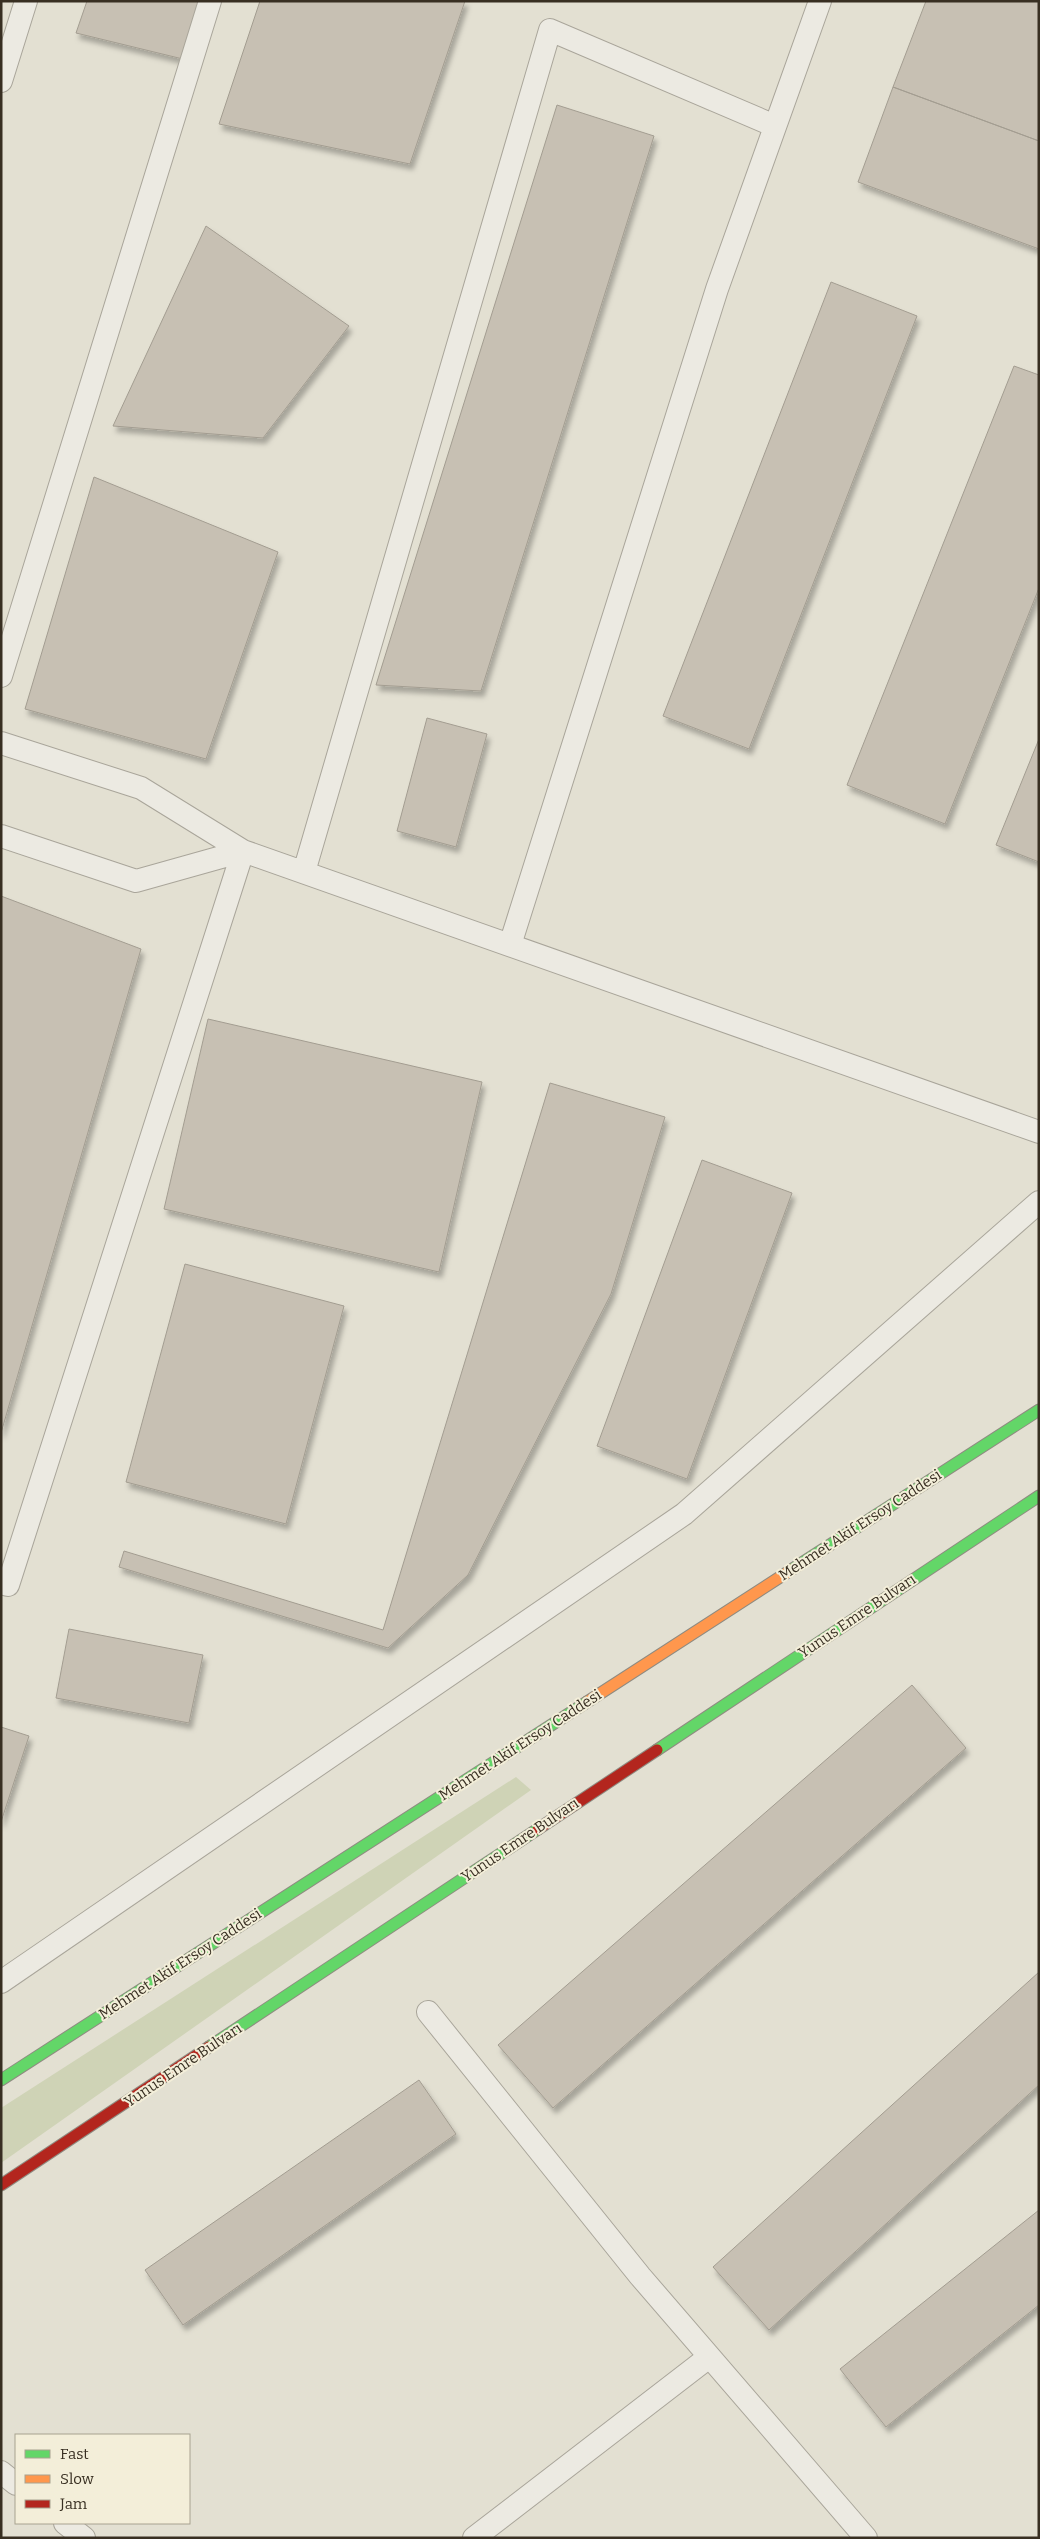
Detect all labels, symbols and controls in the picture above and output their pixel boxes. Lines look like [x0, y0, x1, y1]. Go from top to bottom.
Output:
street label: Mehmet Akif Ersoy Caddesi [775, 1465, 945, 1584]
street label: Yunus Emre Bulvarı [795, 1570, 920, 1662]
street label: Mehmet Akif Ersoy Caddesi [435, 1685, 605, 1804]
street label: Yunus Emre Bulvarı [458, 1794, 583, 1886]
street label: Mehmet Akif Ersoy Caddesi [95, 1904, 265, 2023]
street label: Yunus Emre Bulvarı [121, 2019, 246, 2111]
legend [15, 2434, 190, 2524]
text: Fast [60, 2445, 89, 2463]
text: Slow [60, 2470, 95, 2488]
text: Jam [59, 2495, 88, 2513]

